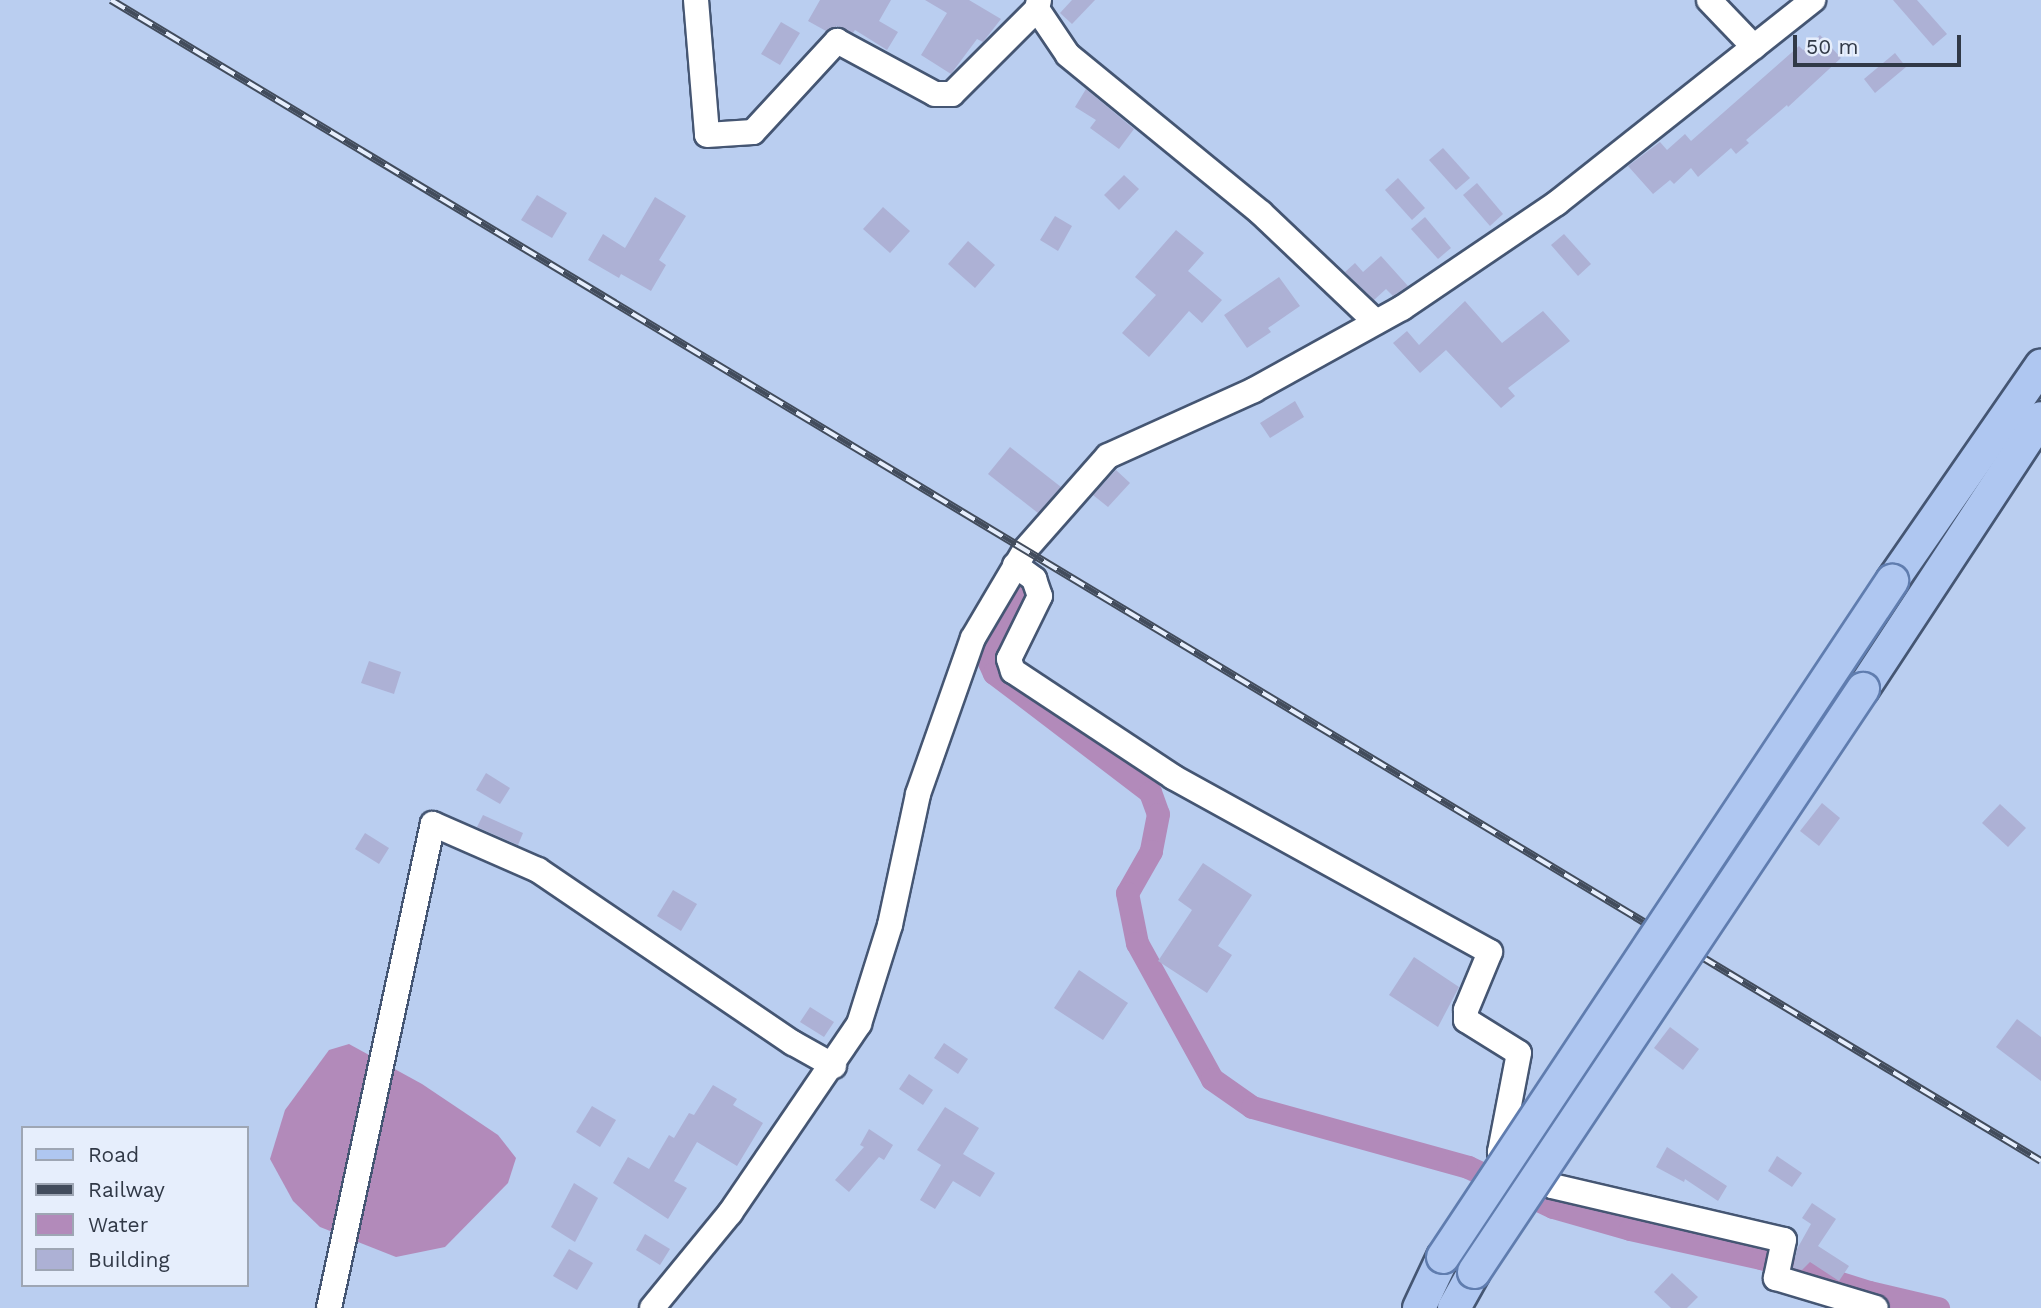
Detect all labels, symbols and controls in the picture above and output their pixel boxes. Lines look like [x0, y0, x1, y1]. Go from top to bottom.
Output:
scale bar [1796, 21, 1964, 65]
text: 50 m [1806, 34, 1858, 59]
legend [21, 1126, 248, 1287]
text: Road [88, 1142, 139, 1167]
text: Railway [88, 1177, 165, 1202]
text: Water [88, 1212, 148, 1237]
text: Building [88, 1247, 170, 1272]

